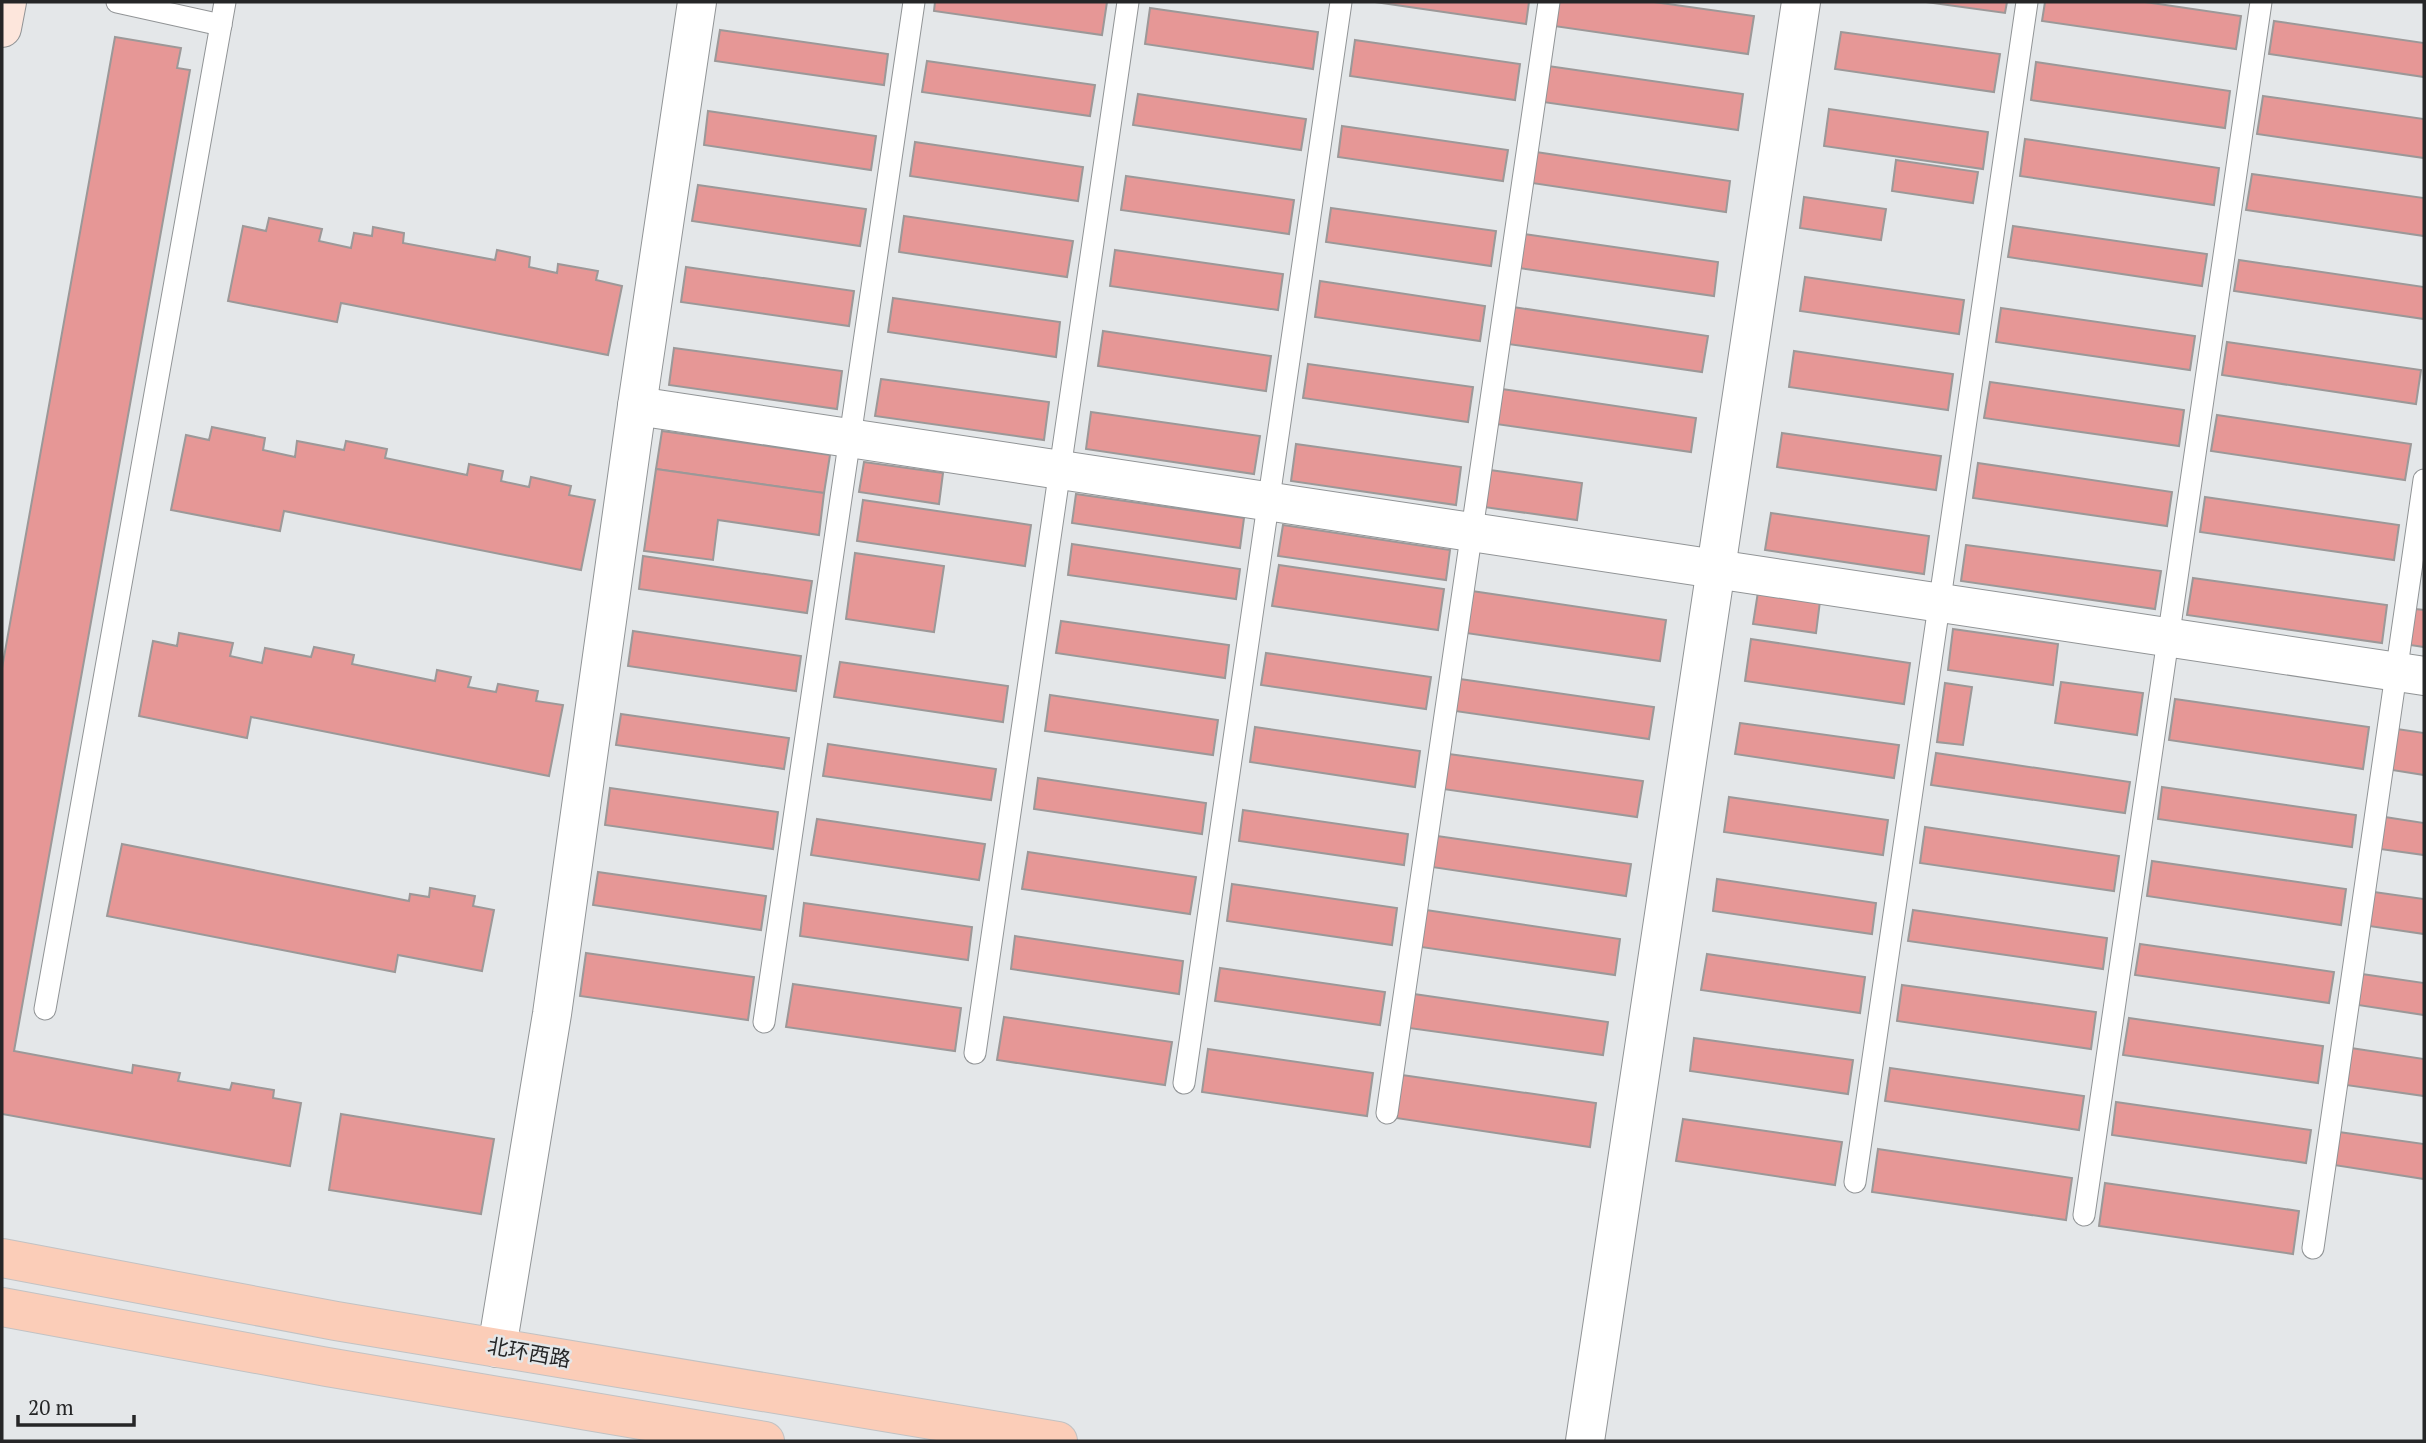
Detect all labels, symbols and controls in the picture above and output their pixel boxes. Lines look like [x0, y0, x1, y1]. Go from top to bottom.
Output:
street label: 北环西路 [485, 1331, 573, 1373]
scale bar [18, 1384, 133, 1428]
text: 20 m [28, 1393, 74, 1421]

